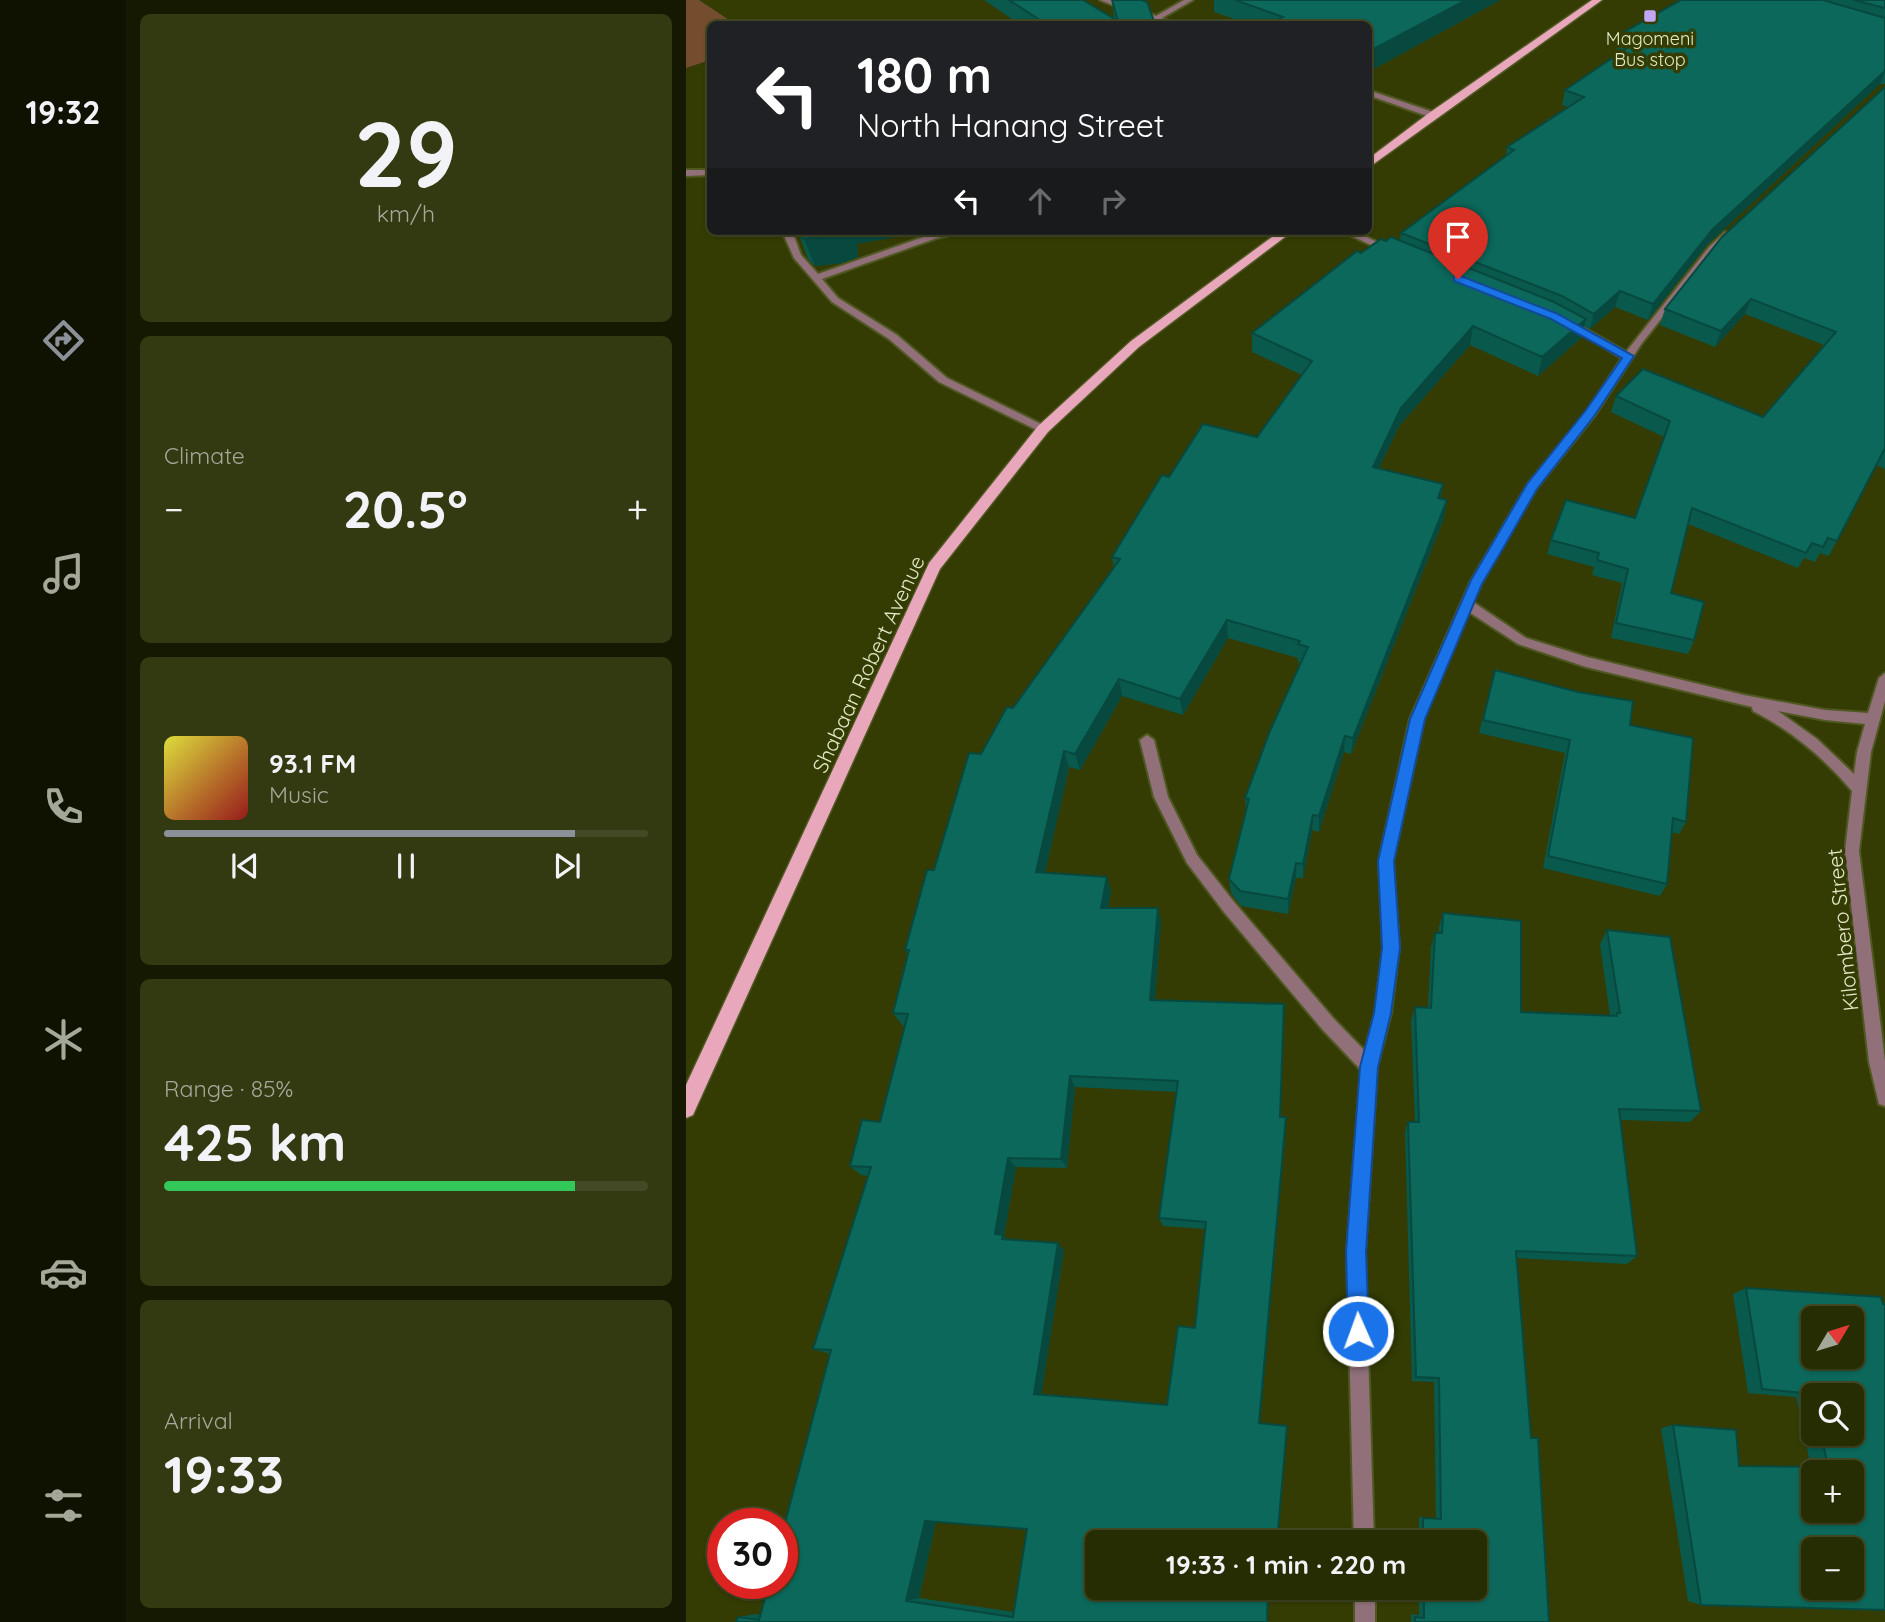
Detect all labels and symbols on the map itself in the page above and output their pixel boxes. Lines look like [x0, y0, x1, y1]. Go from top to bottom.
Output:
marker: Magomeni Bus stop [1642, 8, 1658, 24]
place label: Magomeni Bus stop [1606, 27, 1694, 71]
pin [1428, 207, 1488, 279]
street label: Shabaan Robert Avenue [806, 551, 930, 777]
street label: Kilombero Street [1821, 848, 1863, 1012]
position arrow [1321, 1294, 1395, 1368]
north arrow [1801, 1306, 1864, 1368]
speed limit sign: 30 [707, 1508, 798, 1599]

